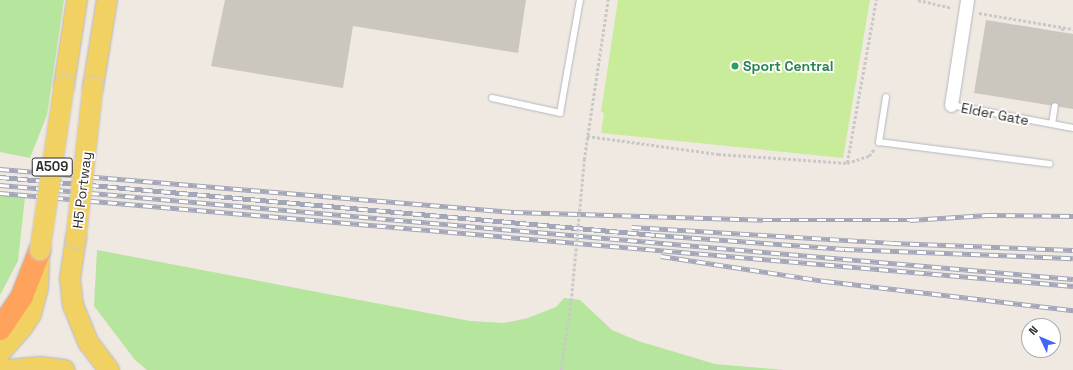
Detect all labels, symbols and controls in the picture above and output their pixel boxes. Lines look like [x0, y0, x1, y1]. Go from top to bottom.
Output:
place label: Sport Central [743, 58, 834, 74]
marker: Sport Central [730, 61, 740, 71]
street label: Elder Gate [960, 99, 1030, 129]
street label: H5 Portway [69, 151, 95, 229]
road number: A509 [31, 156, 73, 178]
north arrow [1021, 318, 1061, 358]
text: N [1025, 323, 1041, 338]

